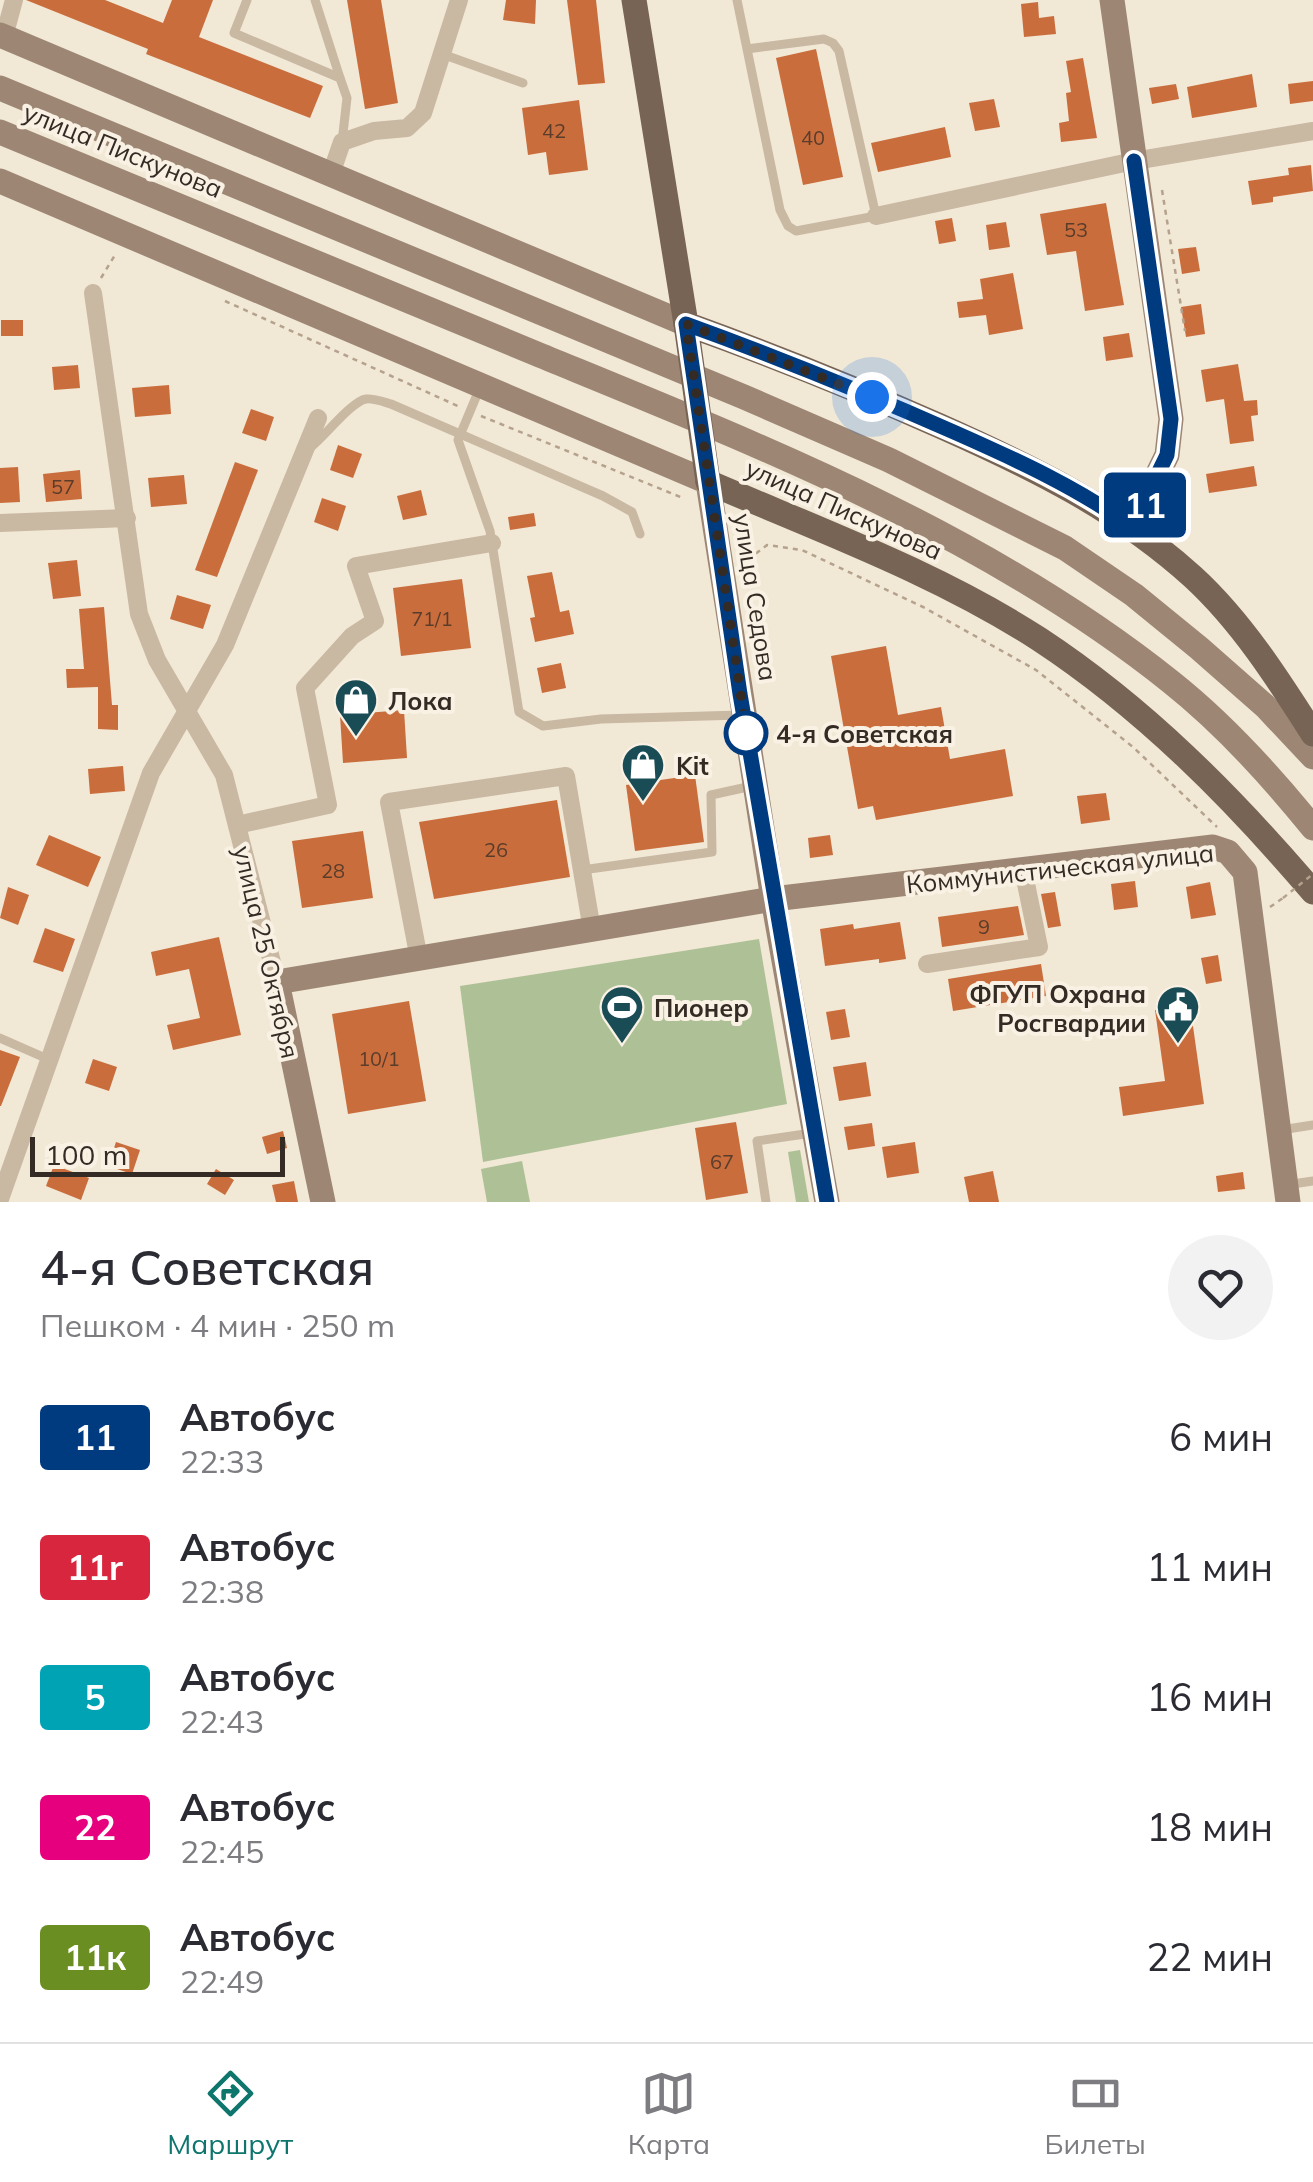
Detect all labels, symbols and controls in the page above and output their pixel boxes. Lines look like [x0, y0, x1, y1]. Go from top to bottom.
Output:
street label: улица Пискунова [19, 96, 227, 204]
house number: 42 [542, 118, 566, 143]
house number: 40 [801, 125, 825, 150]
house number: 53 [1064, 217, 1088, 242]
your location [847, 372, 897, 422]
street label: улица Пискунова [741, 452, 947, 566]
line badge: 11 [1100, 472, 1190, 538]
house number: 57 [51, 474, 75, 499]
text: 11 [1124, 483, 1166, 527]
street label: улица Седова [727, 511, 785, 683]
house number: 71/1 [411, 606, 453, 631]
shop icon: Лока [333, 677, 379, 738]
place label: Лока [388, 685, 453, 716]
marker: 4-я Советская [725, 712, 767, 754]
place label: 4-я Советская [776, 718, 953, 749]
shop icon: Kit [620, 742, 666, 803]
place label: Kit [676, 750, 709, 781]
street label: Коммунистическая улица [905, 836, 1215, 900]
house number: 26 [484, 837, 508, 862]
street label: улица 25 Октября [227, 843, 307, 1061]
house number: 28 [321, 858, 345, 883]
house number: 9 [978, 914, 990, 939]
place label: ФГУП Охрана Росгвардии [969, 978, 1146, 1038]
sports icon: Пионер [599, 984, 645, 1045]
public building icon: ФГУП Охрана Росгвардии [1155, 984, 1201, 1045]
place label: Пионер [654, 992, 749, 1023]
house number: 10/1 [358, 1046, 400, 1071]
scale bar [30, 1132, 285, 1176]
text: 100 m [45, 1137, 127, 1172]
house number: 67 [710, 1149, 734, 1174]
button: heart [1168, 1235, 1273, 1340]
text: 4-я Советская [40, 1237, 374, 1297]
text: Пешком · 4 мин · 250 m [40, 1305, 395, 1345]
text: Автобус [180, 1393, 335, 1441]
text: 6 мин [1169, 1413, 1273, 1461]
text: 11 [74, 1415, 116, 1459]
text: 22:33 [180, 1441, 264, 1481]
text: Автобус [180, 1523, 335, 1571]
text: 11 мин [1147, 1543, 1273, 1591]
text: 11r [67, 1545, 123, 1589]
text: 22:38 [180, 1571, 264, 1611]
text: Автобус [180, 1653, 335, 1701]
text: 16 мин [1147, 1673, 1273, 1721]
text: 5 [84, 1675, 106, 1719]
text: 22:43 [180, 1701, 264, 1741]
text: Автобус [180, 1783, 335, 1831]
text: 18 мин [1147, 1803, 1273, 1851]
text: 22 [74, 1805, 116, 1849]
text: 22:45 [180, 1831, 264, 1871]
text: Автобус [180, 1913, 335, 1961]
text: 22 мин [1147, 1933, 1273, 1981]
text: 11к [64, 1935, 126, 1979]
text: 22:49 [180, 1961, 264, 2001]
tab: Маршрут [167, 2066, 293, 2161]
tab: Карта [628, 2066, 710, 2161]
tab: Билеты [1045, 2066, 1146, 2161]

